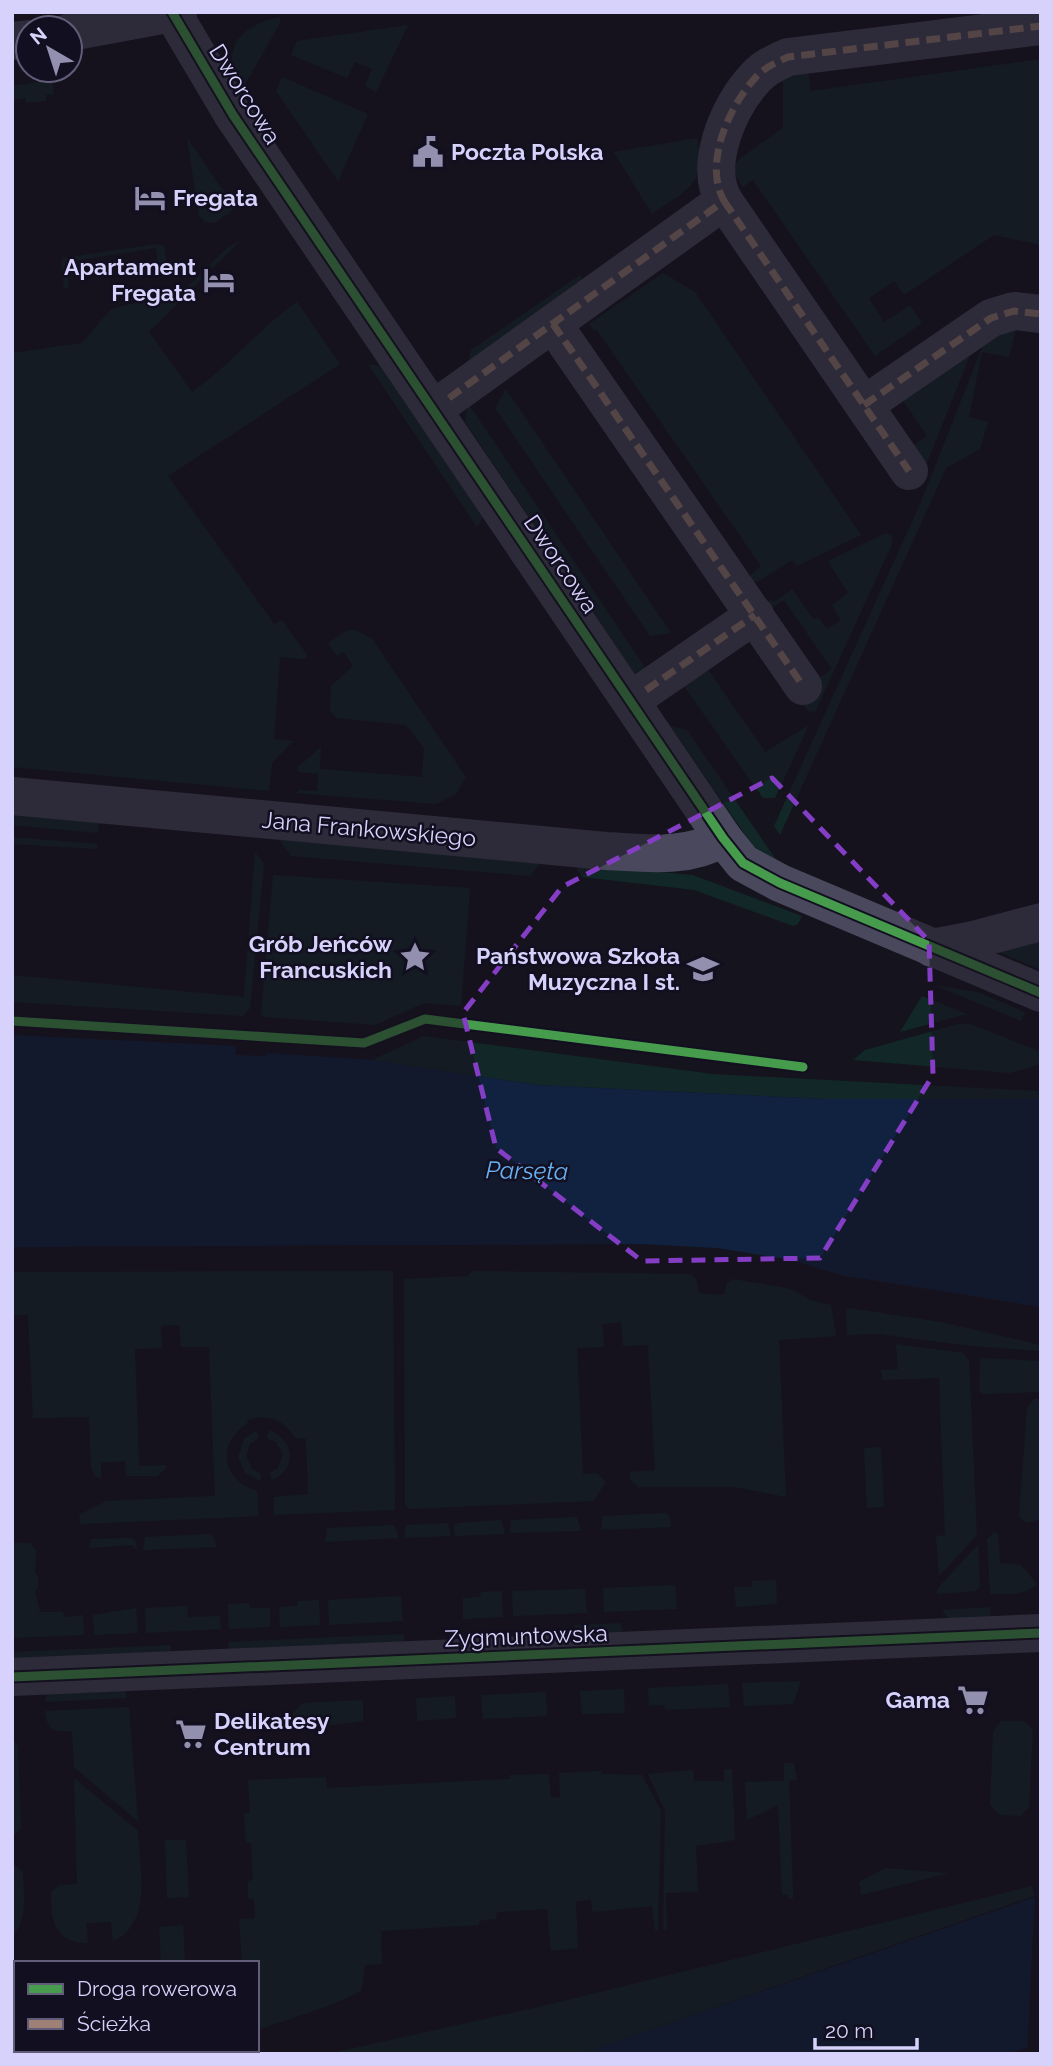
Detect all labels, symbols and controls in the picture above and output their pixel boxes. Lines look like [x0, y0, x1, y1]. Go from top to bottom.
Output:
north arrow [14, 14, 84, 84]
text: N [26, 23, 51, 49]
street label: Dworcowa [204, 39, 287, 149]
public building icon: Poczta Polska [411, 135, 445, 169]
place label: Poczta Polska [451, 138, 603, 165]
hotel icon: Fregata [133, 181, 167, 215]
place label: Fregata [173, 184, 258, 211]
place label: Apartament Fregata [64, 253, 196, 306]
hotel icon: Apartament Fregata [202, 263, 236, 297]
street label: Dworcowa [519, 509, 604, 618]
street label: Jana Frankowskiego [261, 806, 477, 851]
place label: Grób Jeńców Francuskich [249, 930, 393, 983]
place icon: Grób Jeńców Francuskich [398, 940, 432, 974]
place label: Państwowa Szkoła Muzyczna I st. [476, 942, 680, 995]
school or university icon: Państwowa Szkoła Muzyczna I st. [686, 952, 720, 986]
water label: Parsęta [485, 1155, 569, 1186]
street label: Zygmuntowska [444, 1619, 608, 1652]
supermarket icon: Gama [956, 1683, 990, 1717]
place label: Gama [886, 1686, 950, 1713]
place label: Delikatesy Centrum [214, 1707, 330, 1760]
supermarket icon: Delikatesy Centrum [174, 1717, 208, 1751]
legend [14, 1961, 259, 2052]
text: Droga rowerowa [77, 1976, 237, 2001]
scale bar [815, 2007, 916, 2050]
text: Ścieżka [77, 2011, 151, 2036]
text: 20 m [825, 2018, 873, 2043]

